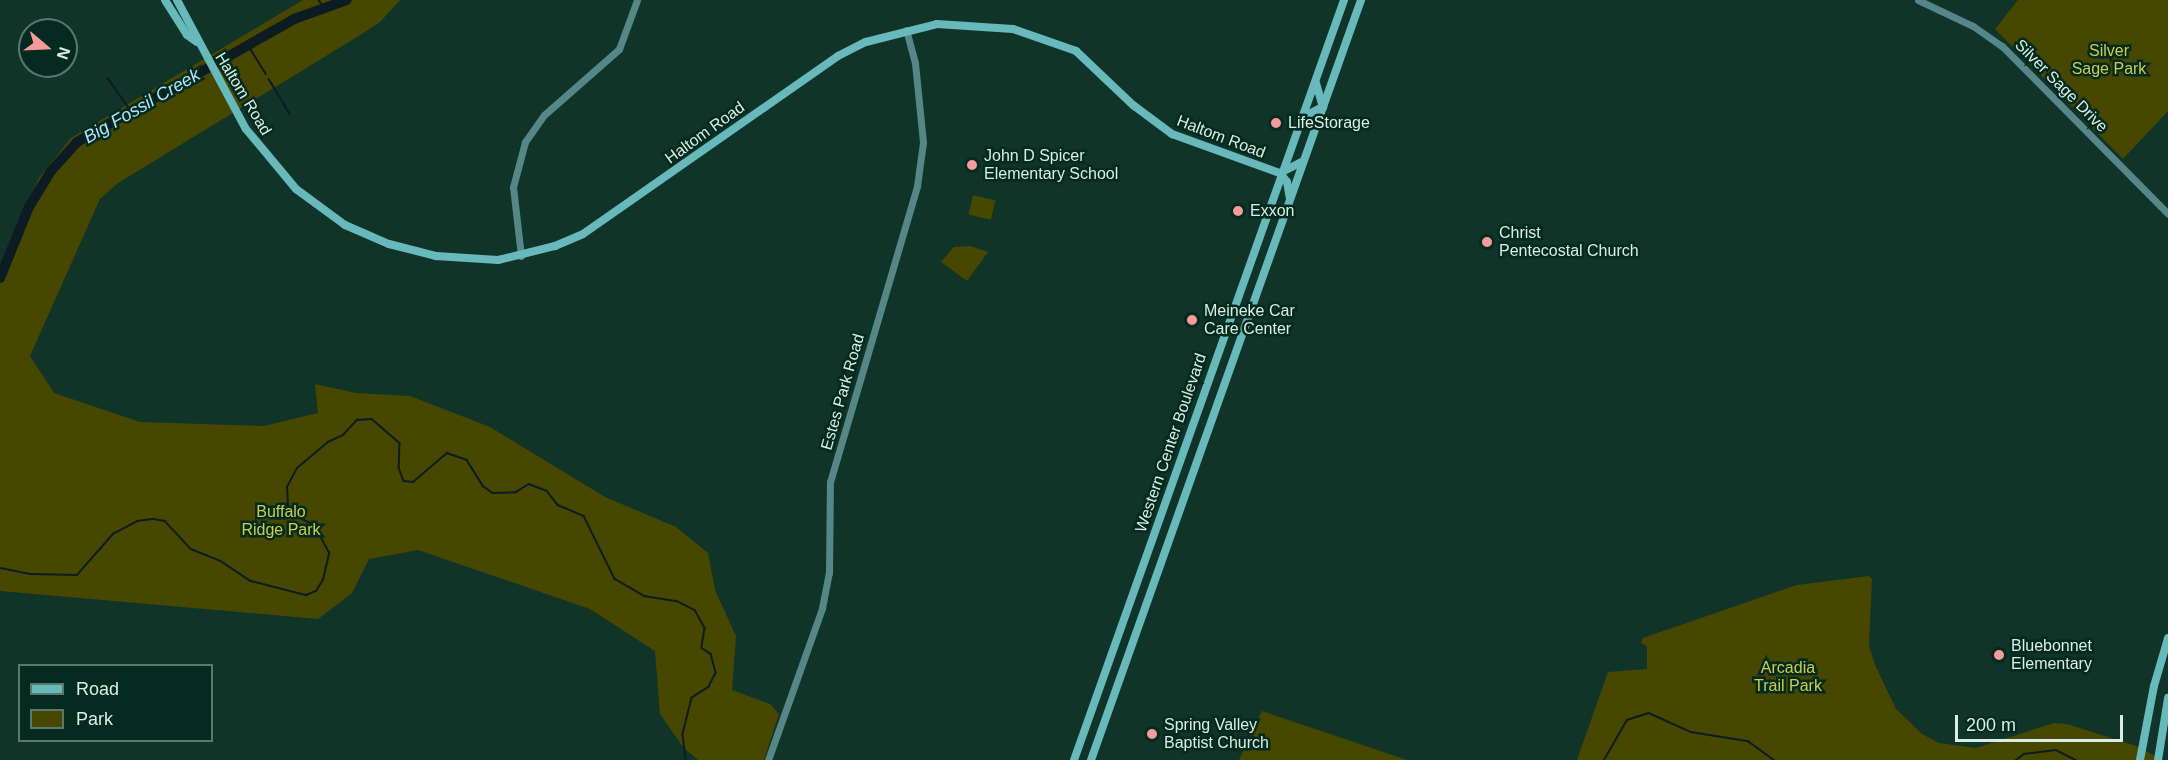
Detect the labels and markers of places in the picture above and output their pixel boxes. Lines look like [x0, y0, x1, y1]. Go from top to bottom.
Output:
place label: LifeStorage [1288, 113, 1370, 133]
marker: LifeStorage [1269, 116, 1283, 130]
place label: John D Spicer Elementary School [984, 146, 1118, 184]
marker: John D Spicer Elementary School [965, 158, 979, 172]
place label: Exxon [1250, 201, 1294, 221]
marker: Exxon [1231, 204, 1245, 218]
place label: Christ Pentecostal Church [1499, 223, 1639, 261]
marker: Christ Pentecostal Church [1480, 235, 1494, 249]
place label: Meineke Car Care Center [1204, 301, 1295, 339]
marker: Meineke Car Care Center [1185, 313, 1199, 327]
place label: Bluebonnet Elementary [2011, 636, 2092, 674]
marker: Bluebonnet Elementary [1992, 648, 2006, 662]
place label: Spring Valley Baptist Church [1164, 715, 1269, 753]
marker: Spring Valley Baptist Church [1145, 727, 1159, 741]

